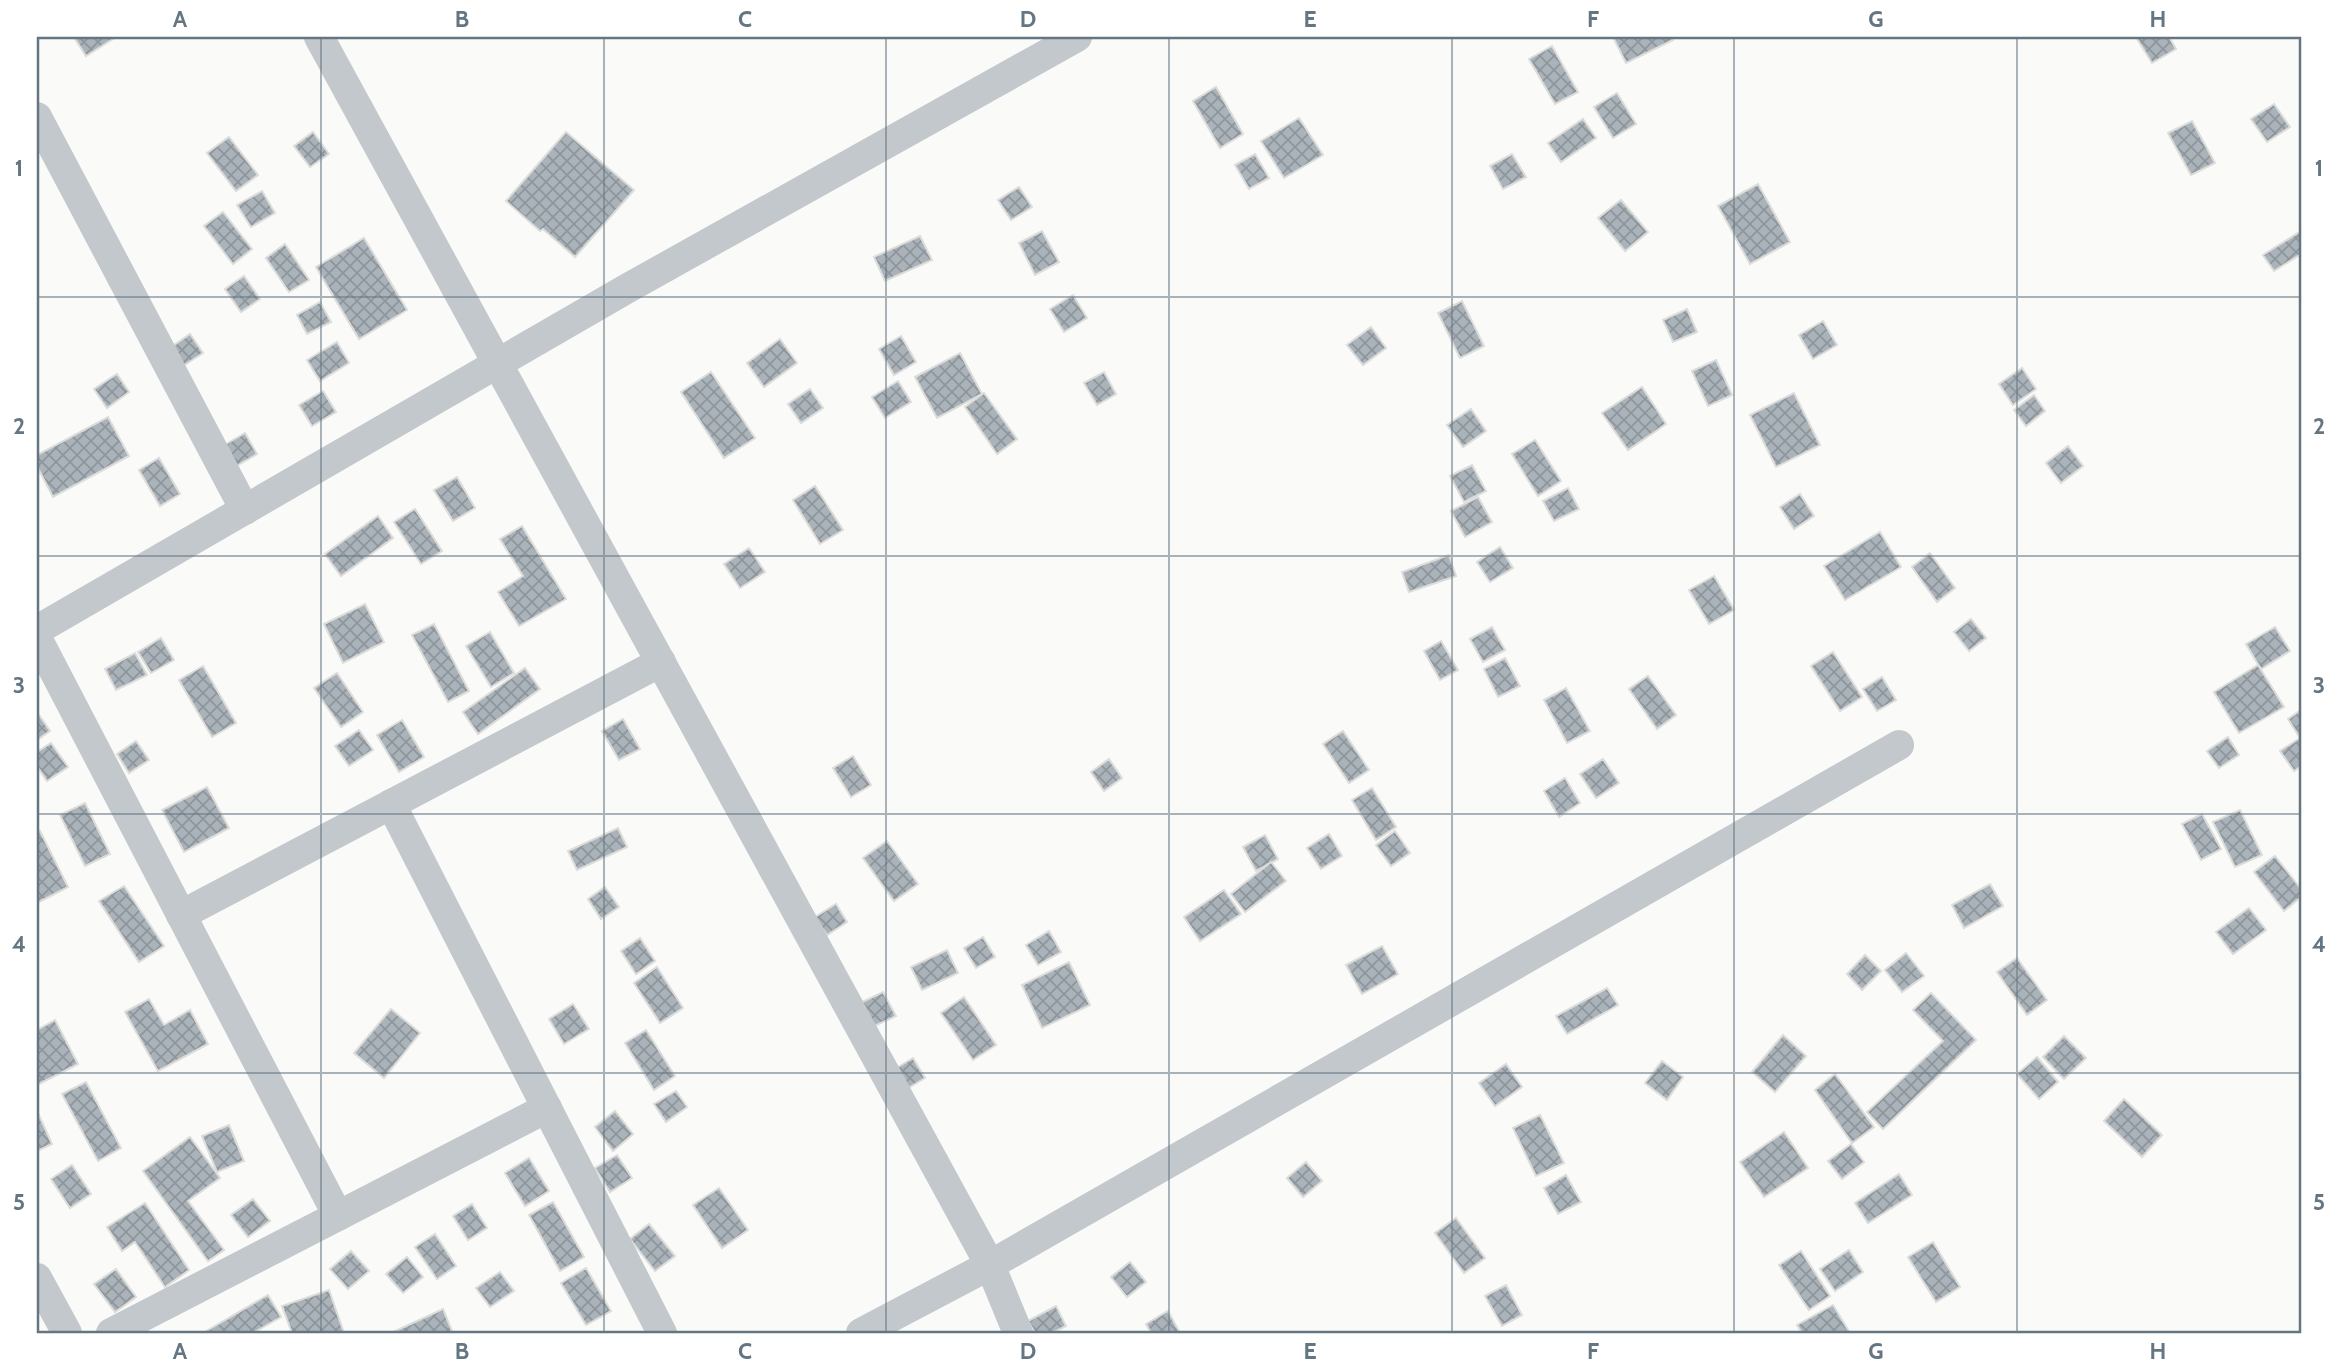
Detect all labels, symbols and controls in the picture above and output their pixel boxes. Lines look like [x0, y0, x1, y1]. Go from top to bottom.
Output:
text: A [173, 5, 188, 33]
text: B [455, 5, 469, 33]
text: C [738, 5, 752, 33]
text: D [1020, 5, 1036, 33]
text: E [1303, 5, 1317, 33]
text: F [1587, 5, 1599, 33]
text: G [1868, 5, 1884, 33]
text: H [2150, 5, 2166, 33]
text: 1 [15, 154, 23, 182]
text: 1 [2315, 154, 2323, 182]
text: 2 [13, 412, 25, 440]
text: 2 [2313, 412, 2325, 440]
text: 3 [13, 671, 25, 699]
text: 3 [2313, 671, 2325, 699]
text: 4 [12, 930, 26, 958]
text: 4 [2312, 930, 2326, 958]
text: 5 [13, 1188, 25, 1216]
text: 5 [2313, 1188, 2325, 1216]
text: A [173, 1337, 188, 1365]
text: B [455, 1337, 469, 1365]
text: C [738, 1337, 752, 1365]
text: D [1020, 1337, 1036, 1365]
text: E [1303, 1337, 1317, 1365]
text: F [1587, 1337, 1599, 1365]
text: G [1868, 1337, 1884, 1365]
text: H [2150, 1337, 2166, 1365]

